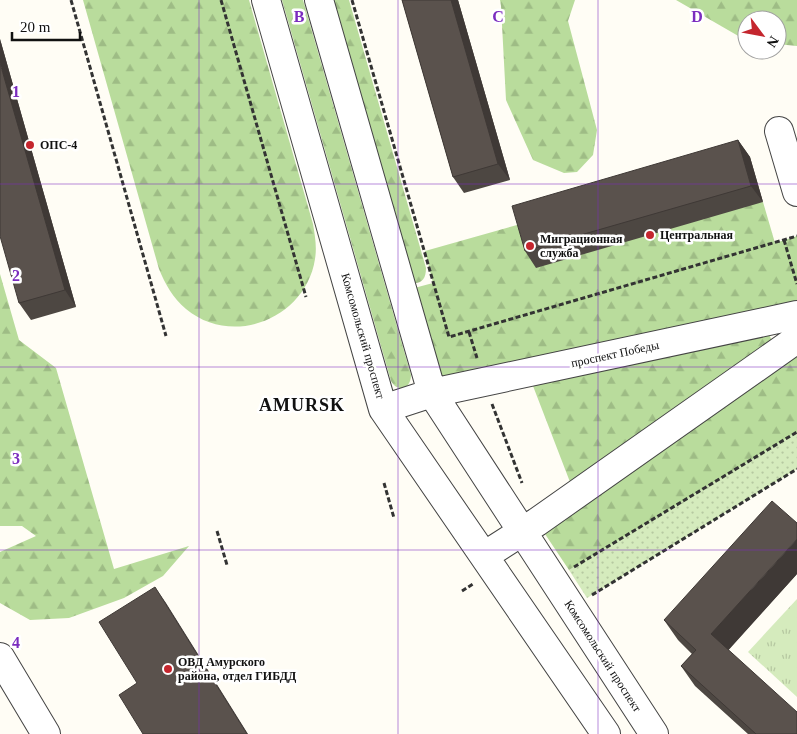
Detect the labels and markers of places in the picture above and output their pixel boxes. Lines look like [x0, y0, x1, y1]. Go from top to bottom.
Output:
place label: ОПС-4 [40, 138, 77, 152]
marker: ОПС-4 [24, 139, 36, 151]
place label: Центральная [660, 228, 733, 242]
marker: Центральная [644, 229, 656, 241]
place label: Миграционная служба [540, 232, 623, 260]
marker: Миграционная служба [524, 240, 536, 252]
place label: ОВД Амурского района, отдел ГИБДД [178, 655, 297, 683]
marker: ОВД Амурского района, отдел ГИБДД [162, 663, 174, 675]

